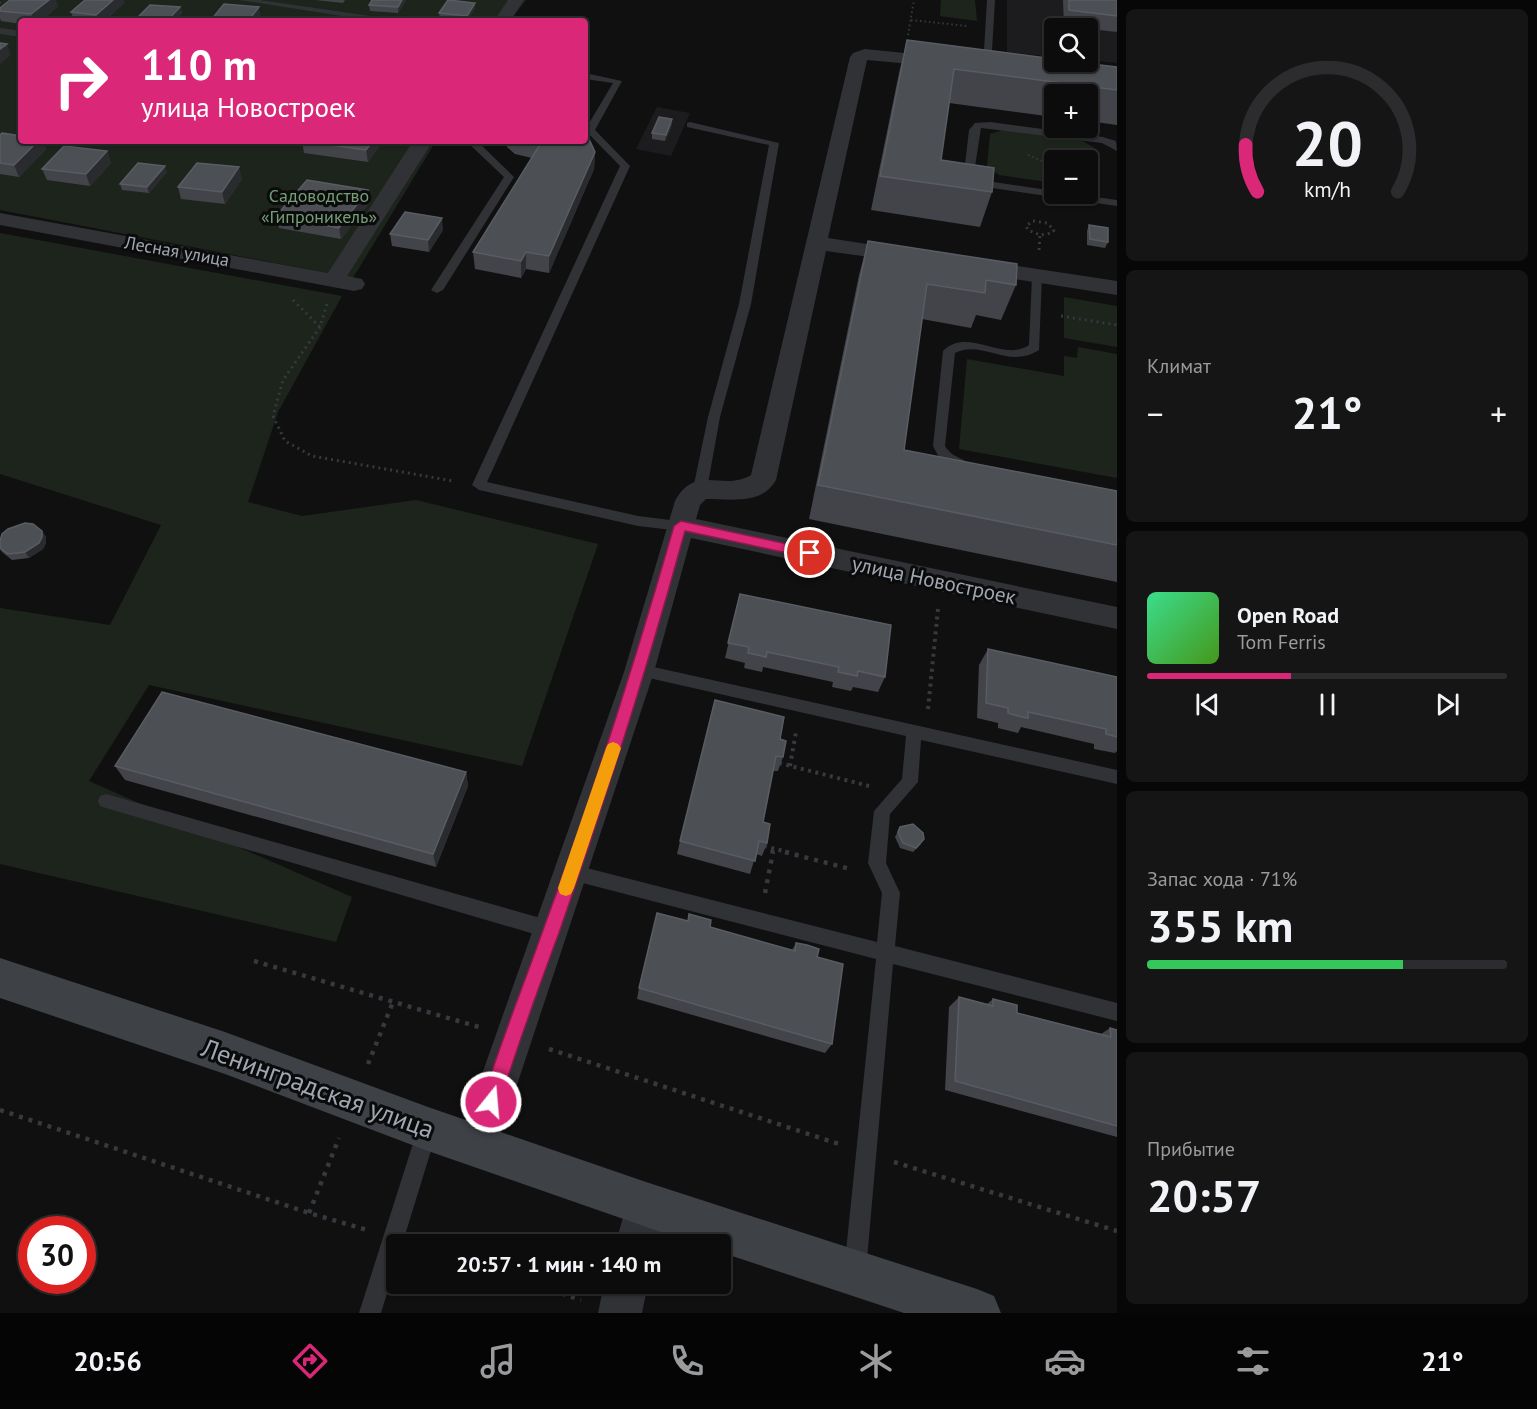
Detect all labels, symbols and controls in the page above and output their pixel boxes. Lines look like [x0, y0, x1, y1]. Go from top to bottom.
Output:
map controls [1044, 18, 1098, 204]
button: search [1044, 18, 1098, 72]
text: 110 m [141, 37, 257, 92]
icon: right [42, 42, 120, 120]
button: + [1044, 84, 1098, 138]
text: улица Новостроек [141, 90, 356, 124]
text: 20 [1292, 102, 1362, 183]
button: − [1044, 150, 1098, 204]
text: km/h [1303, 175, 1350, 203]
park label: Садоводство «Гипроникель» [261, 184, 377, 228]
street label: Лесная улица [122, 230, 231, 272]
text: Климат [1147, 353, 1211, 379]
text: 21° [1292, 383, 1362, 441]
text: − [1147, 392, 1164, 435]
text: + [1490, 392, 1507, 435]
pin [784, 527, 835, 578]
icon: arrive [793, 536, 826, 569]
street label: улица Новостроек [850, 549, 1018, 611]
text: Open Road [1237, 601, 1339, 629]
text: Tom Ferris [1237, 629, 1326, 655]
icon: previous [1191, 688, 1224, 721]
icon: pause [1311, 688, 1344, 721]
icon: next [1431, 688, 1464, 721]
text: Запас хода · 71% [1147, 866, 1297, 892]
text: 355 km [1147, 896, 1293, 954]
street label: Ленинградская улица [196, 1030, 439, 1145]
position arrow [459, 1070, 523, 1134]
text: Прибытие [1147, 1136, 1235, 1162]
text: 20:57 [1147, 1166, 1261, 1224]
speed limit sign: 30 [18, 1216, 96, 1294]
text: 20:57 · 1 мин · 140 m [456, 1250, 661, 1278]
icon: directions [289, 1340, 331, 1382]
icon: music [477, 1340, 519, 1382]
icon: phone [666, 1340, 708, 1382]
icon: climate [855, 1340, 897, 1382]
icon: car [1044, 1340, 1086, 1382]
icon: filters [1232, 1340, 1274, 1382]
text: 20:56 [73, 1344, 142, 1378]
text: 21° [1421, 1344, 1464, 1378]

